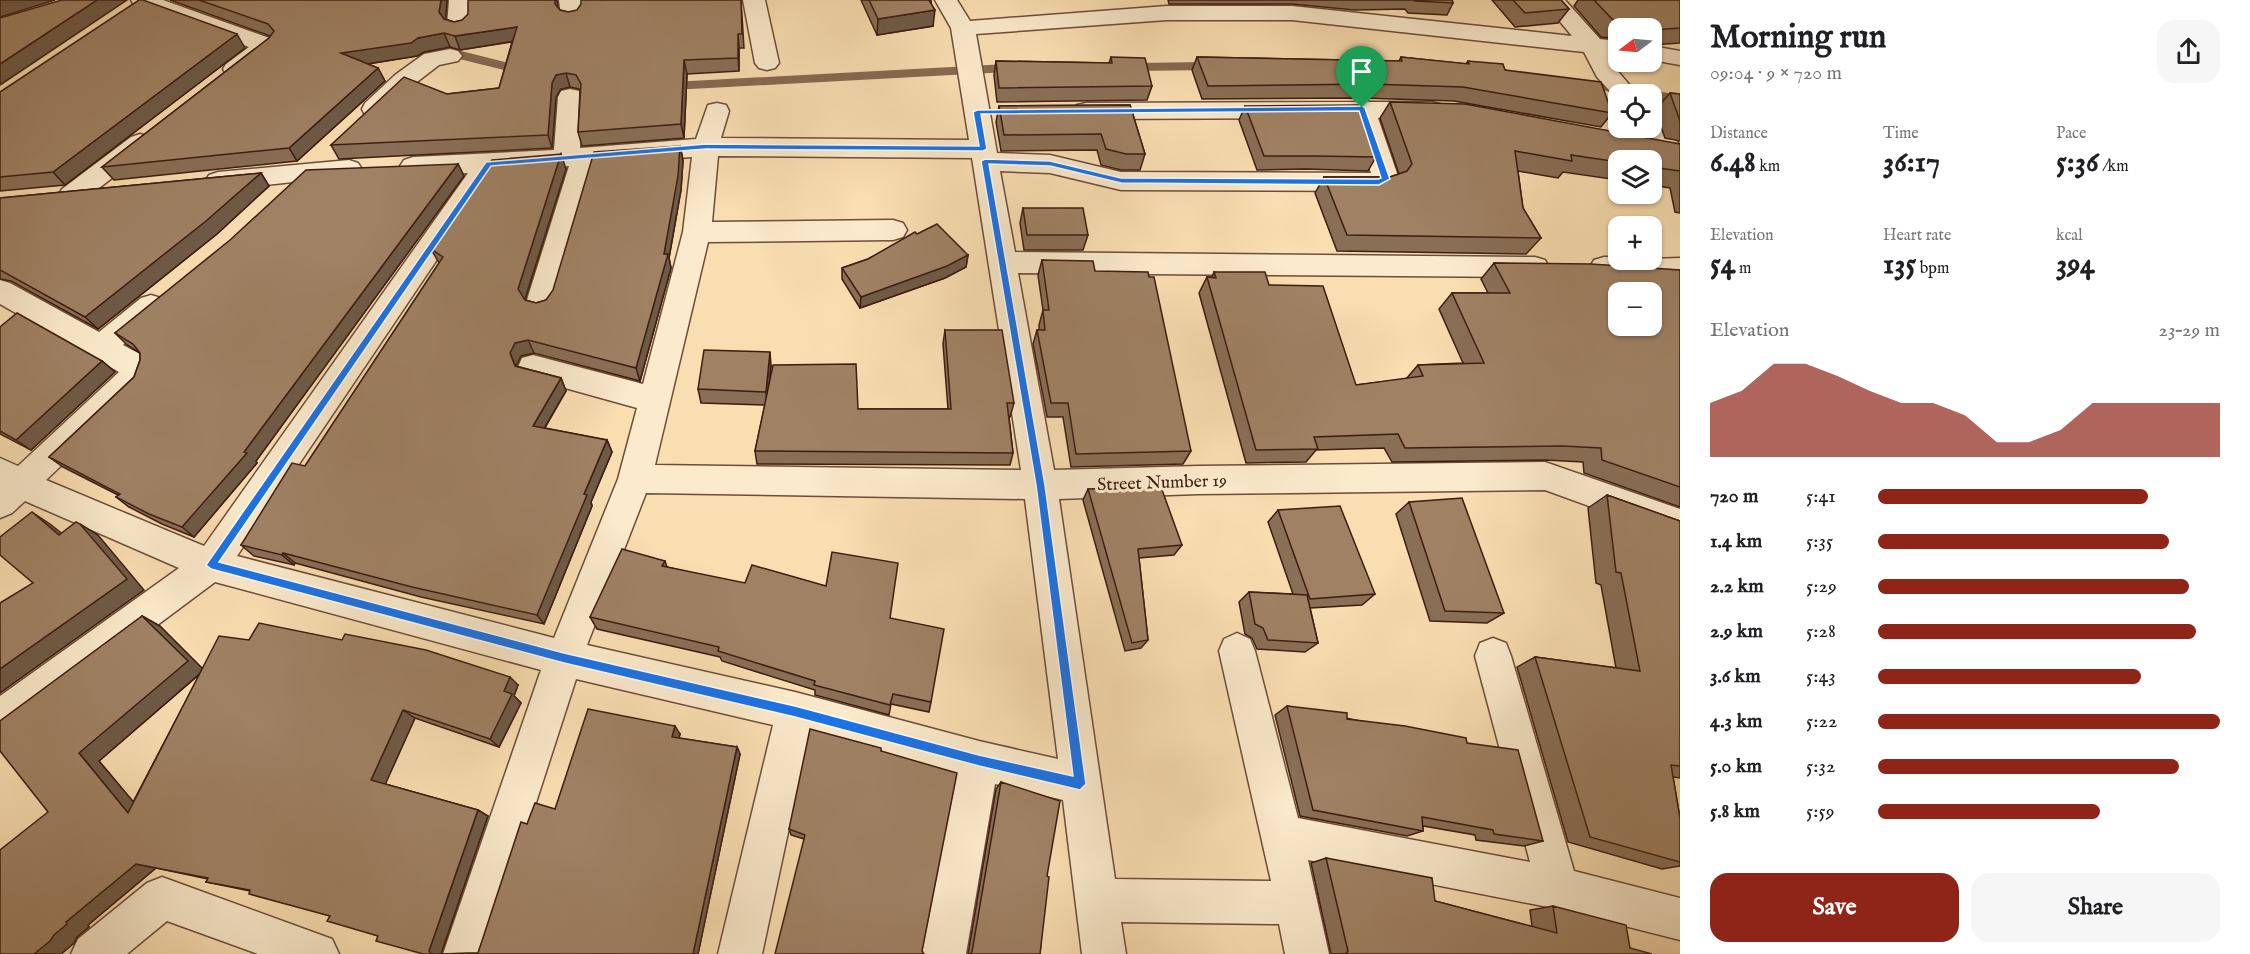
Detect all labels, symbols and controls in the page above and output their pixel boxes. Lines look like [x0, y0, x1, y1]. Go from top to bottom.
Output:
text: Morning run [1710, 17, 1886, 59]
north arrow [1608, 18, 1662, 72]
map controls [1608, 18, 1662, 336]
button: share [2157, 20, 2220, 83]
pin [1336, 46, 1387, 108]
icon: arrive [1345, 55, 1378, 88]
text: 09:04 · 9 × 720 m [1710, 61, 1842, 86]
button: locate [1608, 84, 1662, 138]
text: Distance [1710, 124, 1768, 144]
text: Time [1883, 124, 1919, 144]
text: Pace [2056, 124, 2086, 144]
text: 6.48 [1710, 144, 1756, 182]
text: 36:17 [1883, 144, 1940, 182]
text: 5:36 [2056, 144, 2099, 182]
button: layers [1608, 150, 1662, 204]
text: km [1756, 157, 1780, 177]
text: /km [2099, 157, 2129, 177]
button: + [1608, 216, 1662, 270]
text: Elevation [1710, 226, 1773, 246]
text: Heart rate [1883, 226, 1951, 246]
text: kcal [2056, 226, 2083, 246]
text: 54 [1710, 246, 1735, 284]
text: 135 [1883, 246, 1916, 284]
text: 394 [2056, 246, 2095, 284]
text: m [1735, 259, 1751, 279]
text: bpm [1916, 259, 1949, 279]
button: − [1608, 282, 1662, 336]
text: Elevation [1710, 318, 1789, 343]
text: 23–29 m [2159, 318, 2220, 343]
street label: Street Number 19 [1097, 470, 1227, 497]
text: 720 m [1710, 484, 1758, 509]
text: 5:41 [1806, 484, 1836, 509]
text: 1.4 km [1710, 529, 1762, 554]
text: 5:35 [1806, 529, 1833, 554]
text: 2.2 km [1710, 574, 1764, 599]
text: 5:29 [1806, 574, 1837, 599]
text: 2.9 km [1710, 619, 1763, 644]
text: 5:28 [1806, 619, 1836, 644]
text: 3.6 km [1710, 664, 1761, 689]
text: 5:43 [1806, 664, 1836, 689]
text: 4.3 km [1710, 709, 1763, 734]
text: 5:22 [1806, 709, 1837, 734]
text: 5.0 km [1710, 754, 1762, 779]
text: 5:32 [1806, 754, 1835, 779]
text: 5.8 km [1710, 799, 1760, 824]
text: 5:59 [1806, 799, 1835, 824]
button: Save [1710, 873, 1959, 942]
button: Share [1971, 873, 2220, 942]

